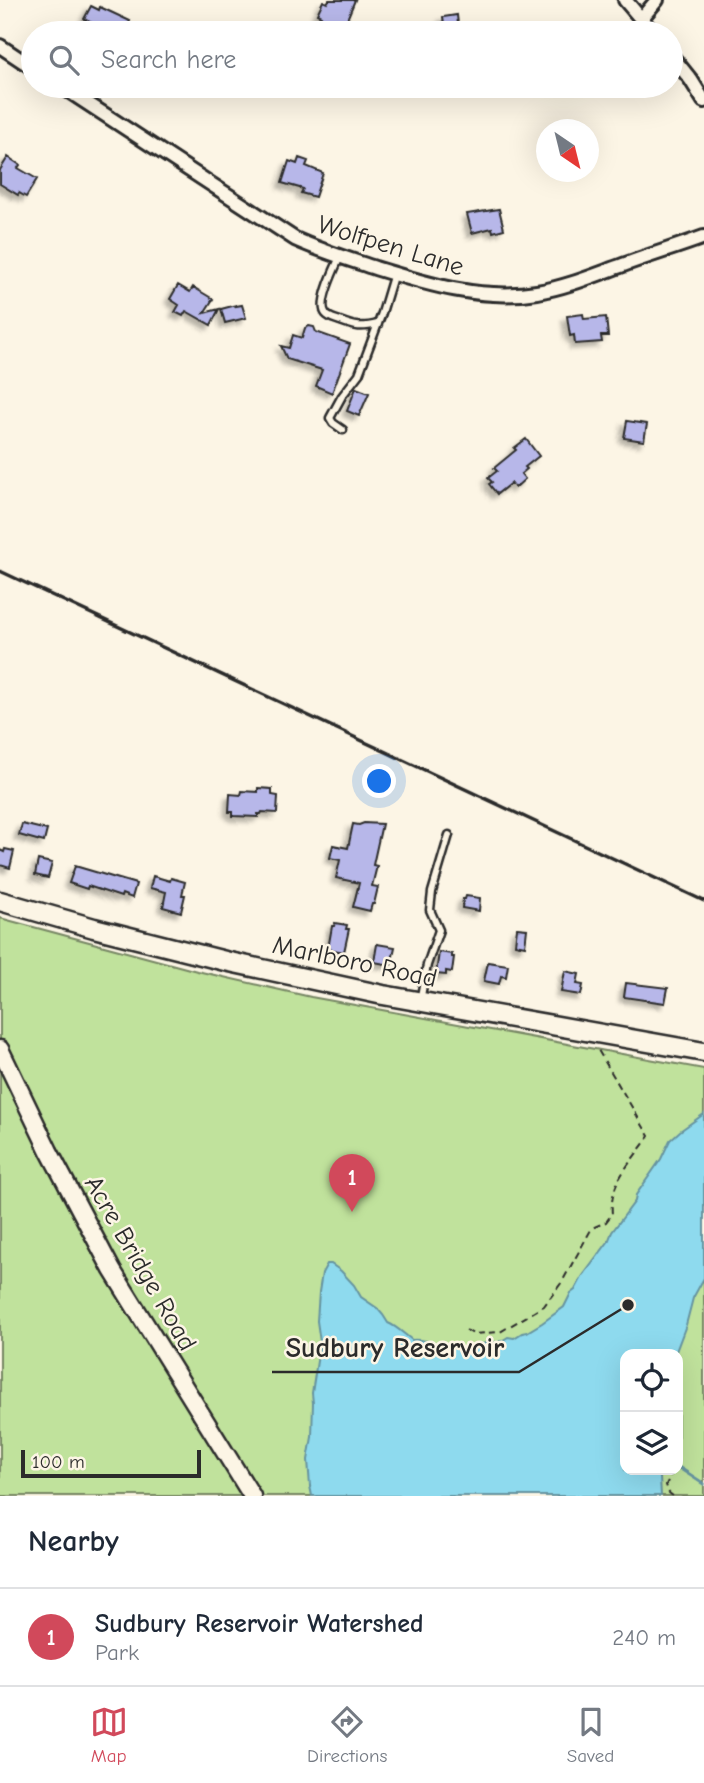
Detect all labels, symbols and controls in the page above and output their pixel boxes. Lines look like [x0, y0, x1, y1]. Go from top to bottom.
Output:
search box [21, 21, 683, 98]
icon: search [45, 41, 83, 79]
text: Search here [101, 45, 236, 75]
north arrow [536, 119, 599, 182]
street label: Wolfpen Lane [314, 209, 468, 282]
your location [362, 764, 396, 798]
street label: Marlboro Road [270, 930, 440, 994]
pin: 1 [329, 1154, 375, 1212]
street label: Acre Bridge Road [78, 1171, 202, 1356]
callout: Sudbury Reservoir [272, 1323, 519, 1372]
text: Sudbury Reservoir [286, 1332, 505, 1364]
map controls [620, 1349, 683, 1475]
button: locate [620, 1349, 683, 1412]
button: layers [620, 1412, 683, 1475]
scale bar [21, 1447, 201, 1479]
text: 100 m [32, 1451, 85, 1473]
text: Nearby [28, 1524, 119, 1559]
text: Sudbury Reservoir Watershed [95, 1609, 424, 1639]
text: 1 [46, 1624, 56, 1651]
text: 240 m [612, 1624, 676, 1651]
text: Park [95, 1639, 139, 1666]
tab: Map [90, 1703, 128, 1767]
tab: Directions [307, 1703, 387, 1767]
tab: Saved [567, 1703, 614, 1767]

